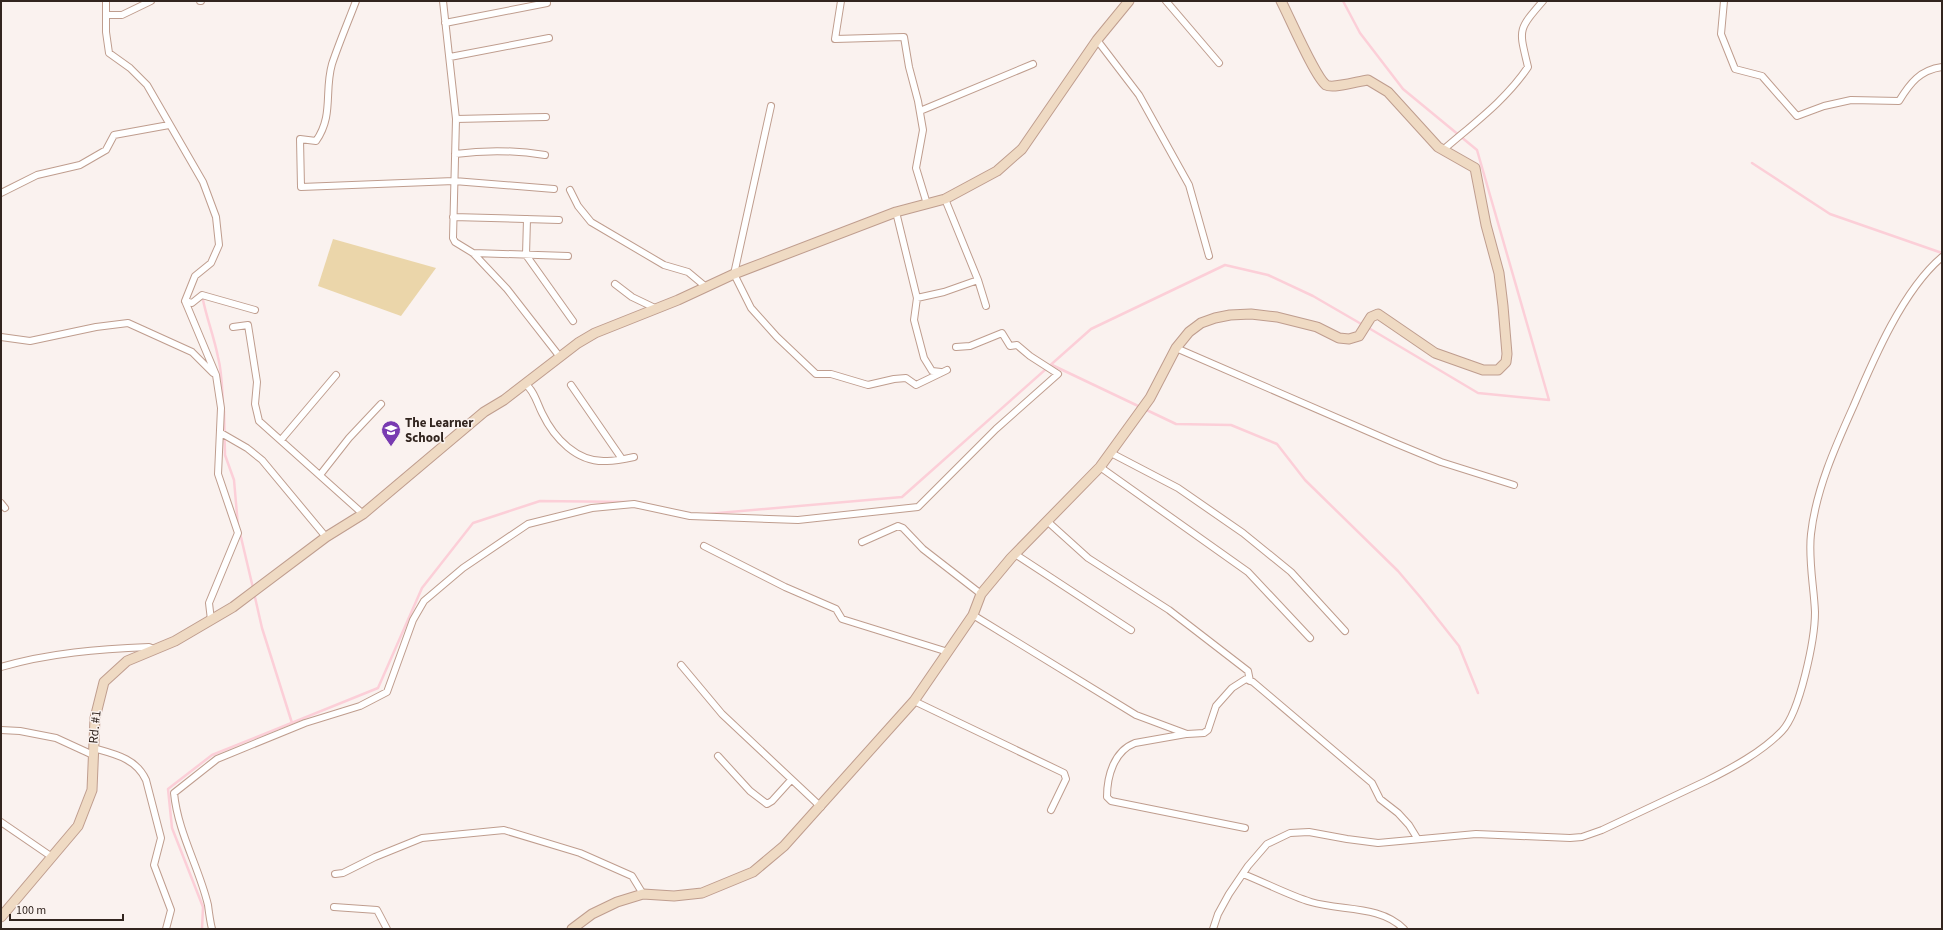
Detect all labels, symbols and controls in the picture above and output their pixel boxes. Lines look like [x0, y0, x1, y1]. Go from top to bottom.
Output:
place label: The Learner School [405, 414, 474, 447]
school or university icon: The Learner School [380, 419, 402, 447]
street label: Rd. #1 [84, 710, 106, 744]
scale bar [10, 896, 123, 922]
text: 100 m [16, 902, 46, 919]

